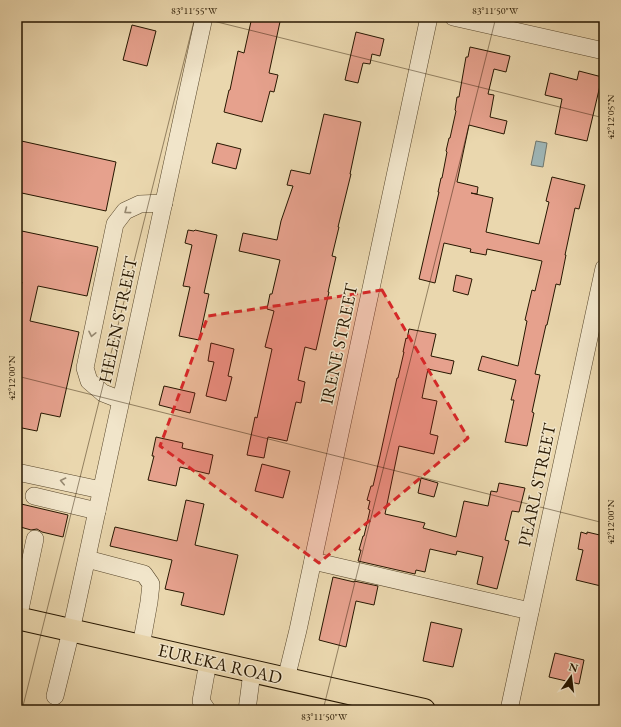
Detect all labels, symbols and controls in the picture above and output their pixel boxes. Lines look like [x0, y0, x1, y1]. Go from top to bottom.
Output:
text: 83°11'55"W [171, 4, 218, 17]
text: 83°11'50"W [472, 4, 519, 17]
text: 42°12'05"N [604, 94, 617, 139]
one-way arrow [125, 207, 132, 214]
street label: HELEN STREET [93, 254, 142, 385]
street label: IRENE STREET [315, 281, 363, 406]
one-way arrow [88, 331, 96, 337]
text: 42°12'00"N [5, 355, 18, 400]
street label: PEARL STREET [512, 420, 561, 548]
one-way arrow [60, 478, 66, 486]
text: 42°12'00"N [604, 499, 617, 544]
street label: EUREKA ROAD [156, 638, 284, 689]
north arrow [551, 657, 591, 697]
text: N [567, 659, 580, 675]
text: 83°11'50"W [301, 710, 348, 723]

